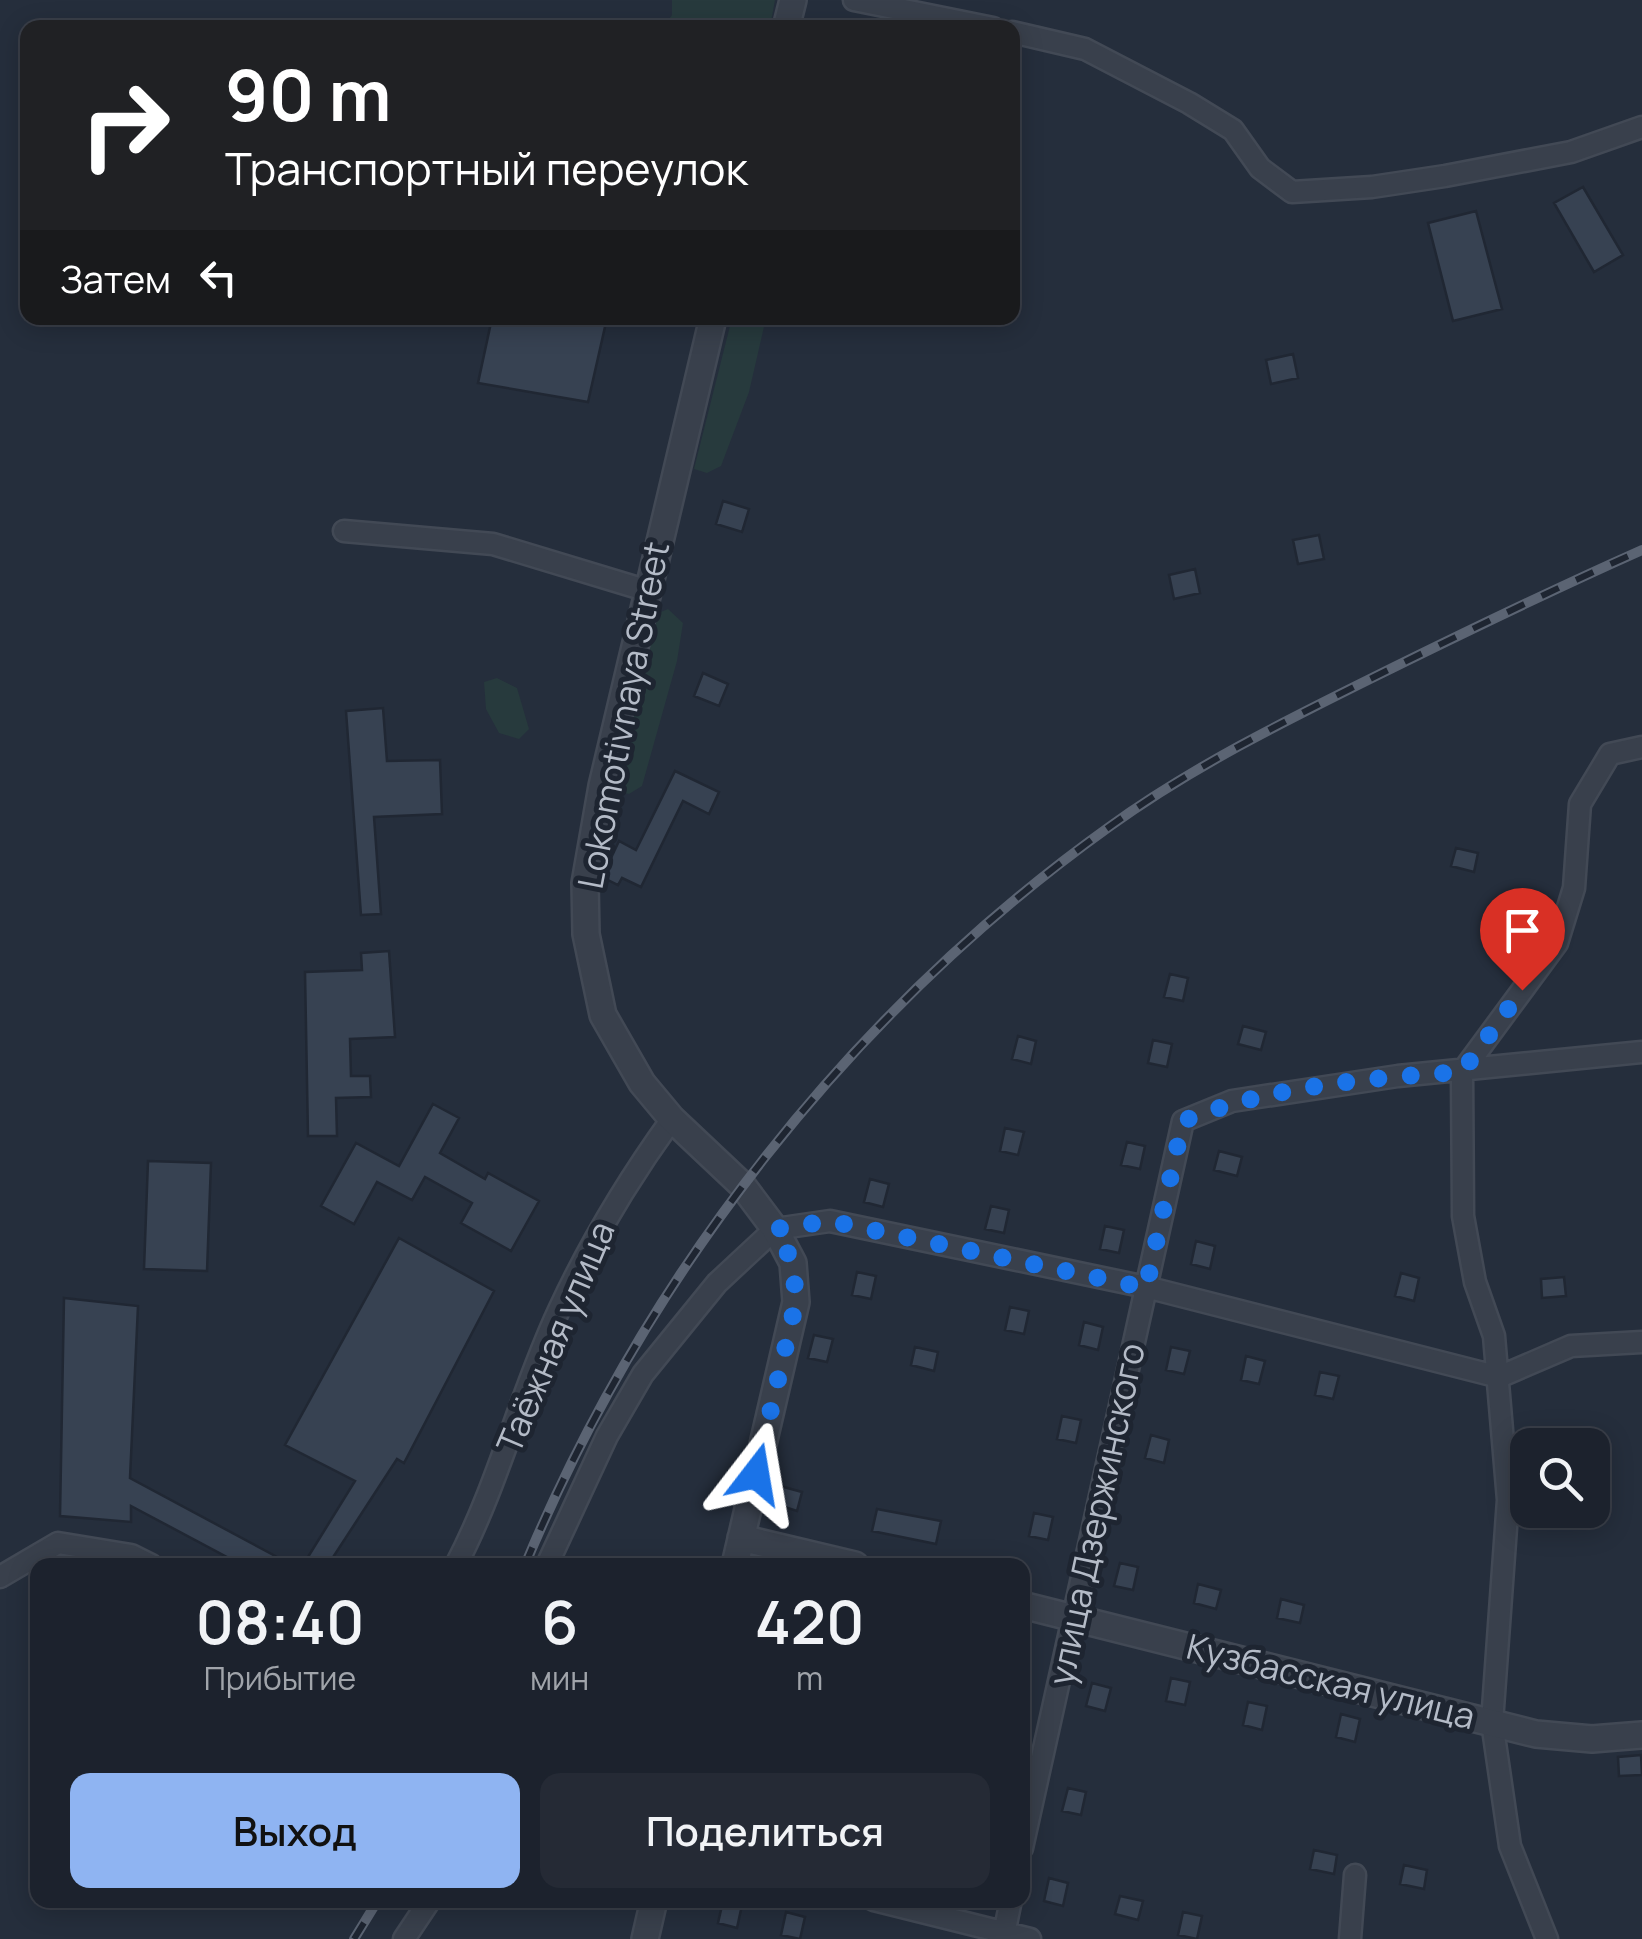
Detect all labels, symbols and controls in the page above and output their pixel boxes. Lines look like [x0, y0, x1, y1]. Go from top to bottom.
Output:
text: 90 m [225, 46, 392, 142]
icon: right [60, 60, 190, 190]
text: Транспортный переулок [225, 137, 748, 199]
icon: left [191, 250, 246, 305]
text: Затем [60, 252, 171, 304]
street label: Lokomotivnaya Street [566, 537, 680, 893]
pin [1480, 888, 1565, 991]
icon: arrive [1495, 903, 1550, 958]
street label: Таёжная улица [485, 1214, 625, 1460]
street label: улица Дзержинского [1036, 1338, 1156, 1690]
position arrow [704, 1422, 808, 1526]
map controls [1510, 1428, 1610, 1528]
button: search [1510, 1428, 1610, 1528]
text: 08:40 [195, 1580, 364, 1662]
text: 6 [541, 1580, 578, 1662]
text: 420 [755, 1580, 865, 1662]
street label: Кузбасская улица [1182, 1622, 1480, 1740]
text: Прибытие [204, 1656, 356, 1700]
text: мин [530, 1656, 589, 1700]
text: m [796, 1656, 823, 1700]
button: Выход [70, 1773, 520, 1888]
button: Поделиться [540, 1773, 990, 1888]

